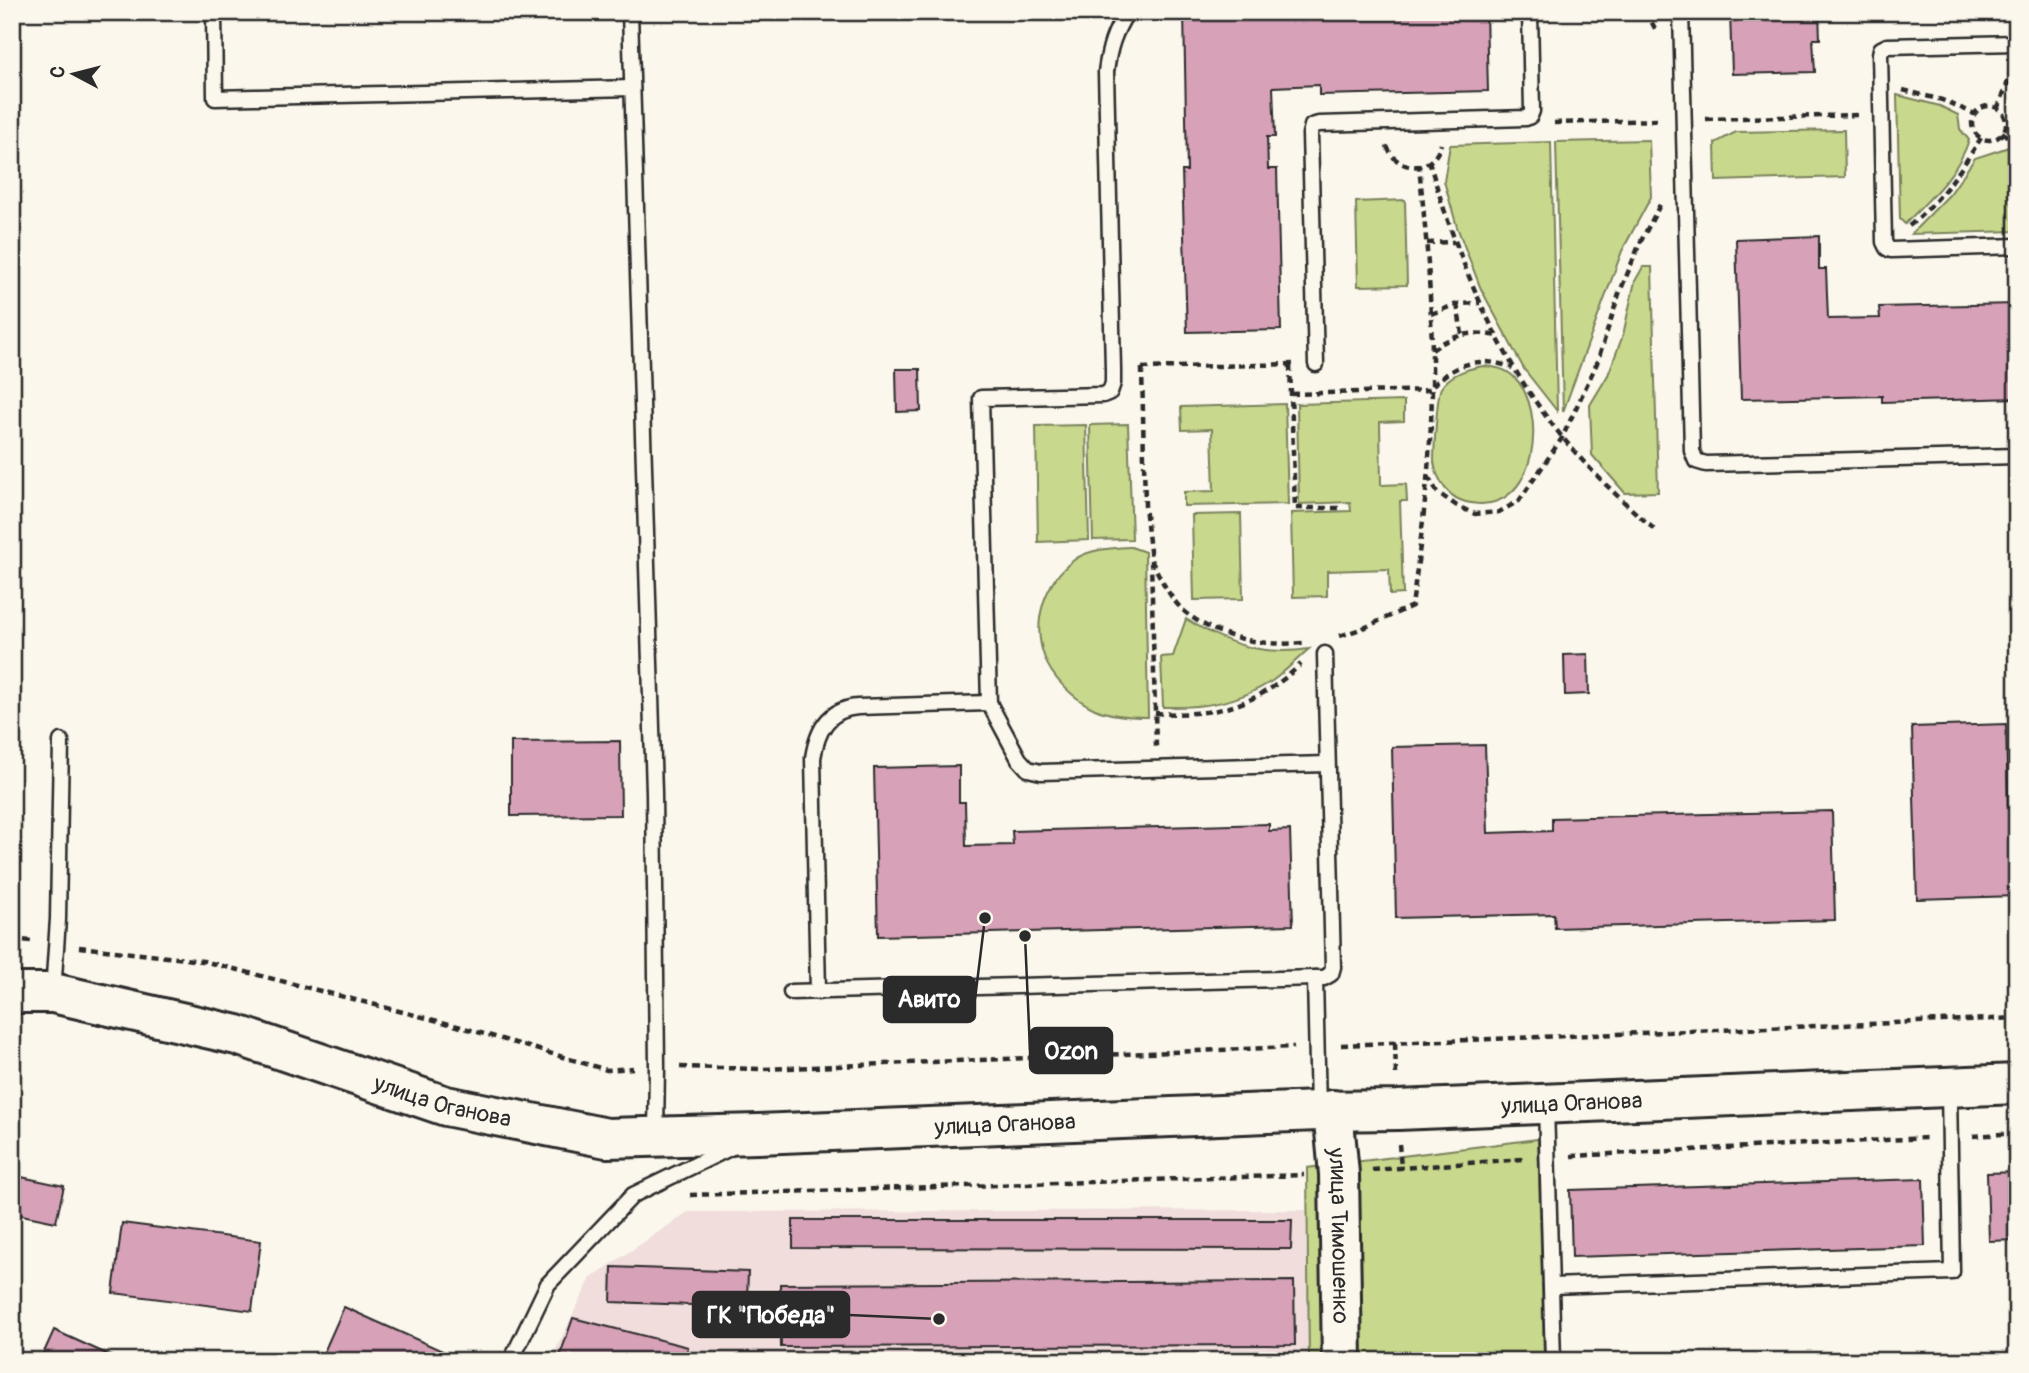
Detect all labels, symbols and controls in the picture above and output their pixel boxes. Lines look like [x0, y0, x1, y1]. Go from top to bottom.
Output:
north arrow [38, 38, 108, 108]
text: С [45, 65, 71, 79]
callout: Авито [884, 977, 975, 1022]
text: Авито [898, 985, 961, 1014]
callout: Ozon [1030, 1028, 1112, 1073]
text: Ozon [1044, 1037, 1098, 1066]
street label: улица Оганова [369, 1068, 514, 1133]
street label: улица Оганова [1499, 1085, 1643, 1120]
street label: улица Оганова [933, 1106, 1076, 1141]
street label: улица Тимошенко [1322, 1145, 1356, 1324]
callout: ГК "Победа" [693, 1292, 849, 1337]
text: ГК "Победа" [707, 1301, 835, 1330]

